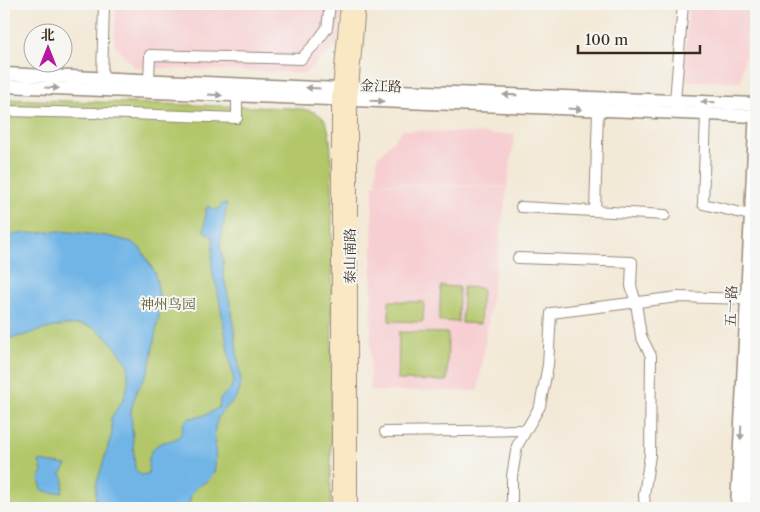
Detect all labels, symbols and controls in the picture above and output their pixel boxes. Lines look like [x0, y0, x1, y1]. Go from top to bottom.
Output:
north arrow [22, 22, 72, 72]
scale bar [578, 22, 700, 54]
text: 北 [41, 26, 55, 44]
text: 100 m [585, 30, 628, 49]
street label: 金江路 [360, 76, 402, 96]
one-way arrow [305, 83, 321, 91]
one-way arrow [45, 84, 61, 92]
one-way arrow [502, 91, 518, 99]
one-way arrow [207, 92, 223, 100]
one-way arrow [369, 98, 385, 106]
one-way arrow [699, 98, 715, 106]
one-way arrow [567, 105, 583, 113]
street label: 泰山南路 [341, 228, 359, 284]
street label: 五一路 [721, 285, 741, 327]
park label: 神州鸟园 [140, 295, 196, 313]
one-way arrow [736, 425, 744, 441]

